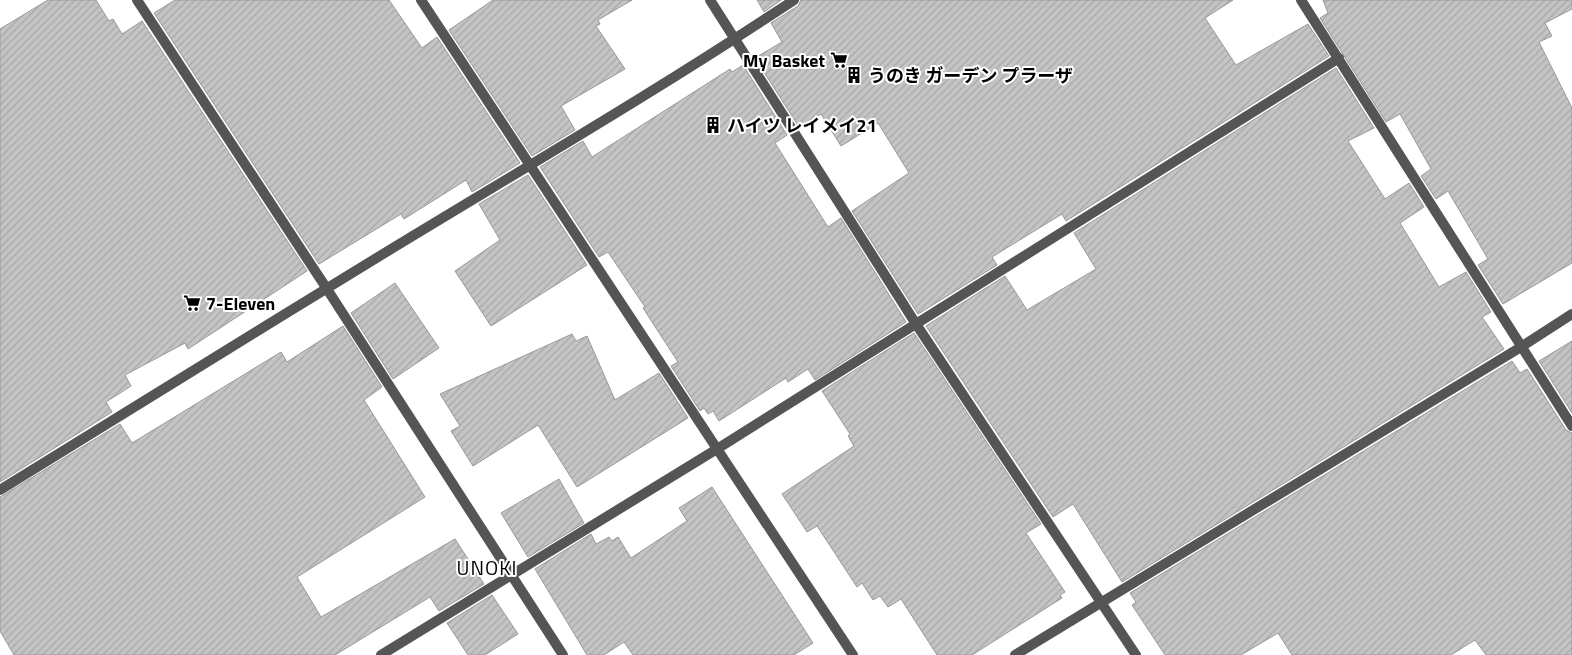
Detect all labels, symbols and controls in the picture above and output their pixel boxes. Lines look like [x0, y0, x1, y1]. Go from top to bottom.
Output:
place label: My Basket [743, 47, 825, 74]
supermarket icon: My Basket [829, 50, 849, 70]
place label: うのき ガーデン プラーザ [868, 62, 1073, 89]
building icon: うのき ガーデン プラーザ [844, 65, 864, 85]
place label: ハイツ レイメイ21 [727, 112, 877, 139]
building icon: ハイツ レイメイ21 [703, 115, 723, 135]
place label: 7-Eleven [206, 290, 275, 317]
supermarket icon: 7-Eleven [182, 293, 202, 313]
district label: UNOKI [457, 552, 517, 583]

